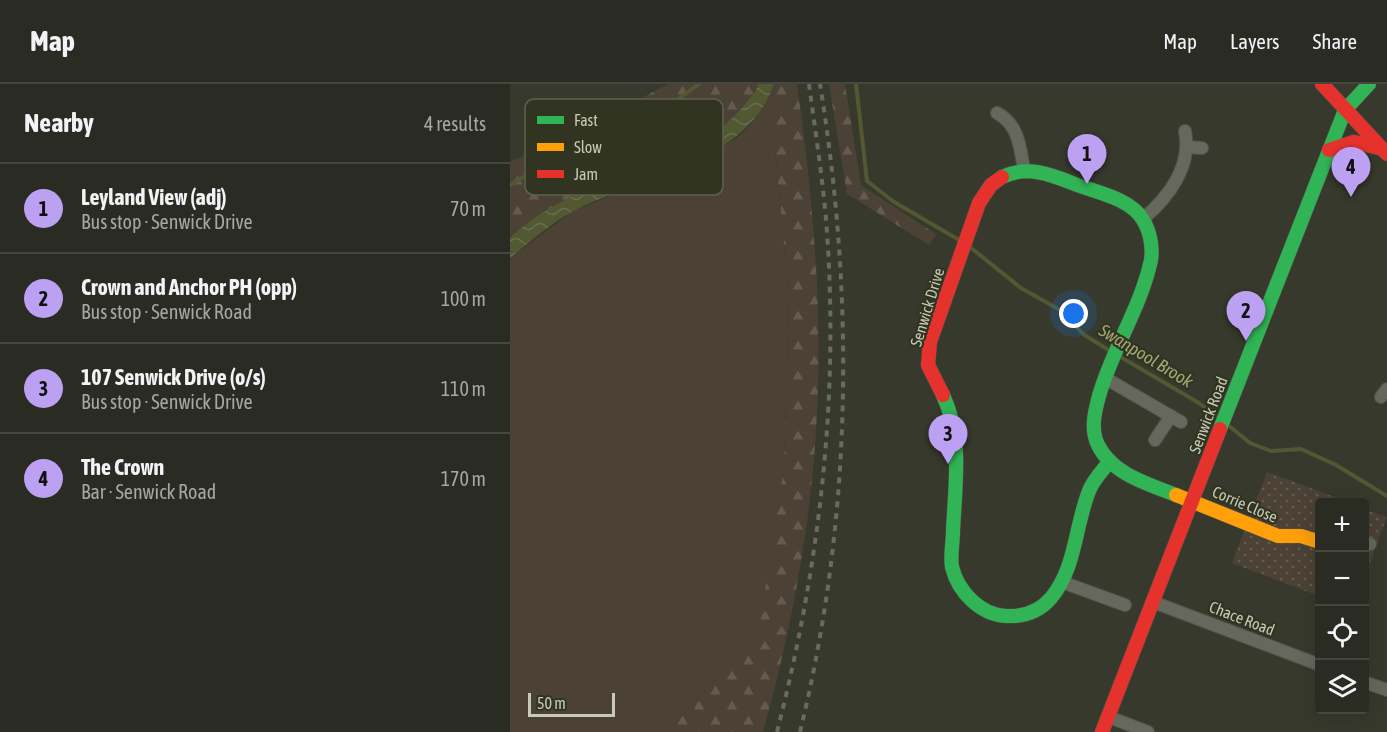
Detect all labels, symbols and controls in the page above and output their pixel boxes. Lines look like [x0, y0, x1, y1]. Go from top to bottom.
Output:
text: Map [30, 25, 75, 57]
text: Map [1163, 29, 1197, 53]
text: Layers [1230, 29, 1280, 53]
text: Share [1313, 29, 1357, 53]
legend [525, 99, 723, 195]
text: Nearby [24, 108, 94, 138]
text: Fast [574, 111, 598, 129]
text: 4 results [424, 112, 486, 135]
pin: 1 [1068, 135, 1106, 184]
text: Slow [574, 138, 602, 156]
pin: 4 [1332, 147, 1370, 197]
text: Jam [574, 165, 598, 183]
text: Leyland View (adj) [81, 184, 227, 210]
text: 1 [39, 197, 48, 220]
text: 70 m [450, 197, 486, 220]
text: Bus stop · Senwick Drive [81, 210, 253, 233]
street label: Senwick Drive [907, 266, 947, 348]
text: Crown and Anchor PH (opp) [81, 274, 297, 300]
text: 2 [39, 287, 48, 310]
text: 100 m [441, 287, 486, 310]
pin: 2 [1226, 292, 1266, 341]
your location [1059, 299, 1088, 328]
text: Bus stop · Senwick Road [81, 300, 252, 323]
water label: Swanpool Brook [1095, 319, 1198, 392]
text: 107 Senwick Drive (o/s) [81, 364, 266, 390]
street label: Senwick Road [1185, 374, 1231, 456]
text: 3 [39, 377, 48, 400]
text: 110 m [441, 377, 486, 400]
text: Bus stop · Senwick Drive [81, 390, 253, 413]
pin: 3 [928, 414, 968, 464]
text: The Crown [81, 454, 164, 480]
text: 4 [39, 467, 48, 490]
text: 170 m [441, 467, 486, 490]
text: Bar · Senwick Road [81, 480, 216, 503]
street label: Corrie Close [1210, 482, 1280, 526]
map controls [1315, 498, 1369, 714]
button: + [1315, 498, 1369, 552]
button: − [1315, 552, 1369, 606]
street label: Chace Road [1207, 597, 1277, 639]
button: locate [1315, 606, 1369, 660]
button: layers [1315, 660, 1369, 714]
scale bar [528, 690, 615, 718]
text: 50 m [537, 694, 566, 712]

